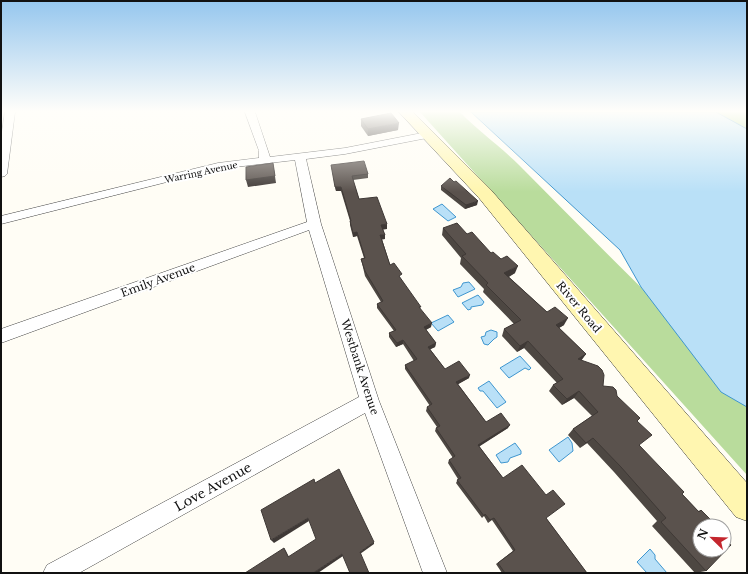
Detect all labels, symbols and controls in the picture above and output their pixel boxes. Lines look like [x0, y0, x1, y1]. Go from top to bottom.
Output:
street label: Warring Avenue [162, 159, 239, 185]
street label: Emily Avenue [119, 260, 197, 300]
street label: River Road [554, 279, 605, 336]
street label: Westbank Avenue [338, 317, 382, 417]
street label: Love Avenue [171, 459, 255, 515]
north arrow [692, 518, 732, 558]
text: N [694, 526, 712, 542]

